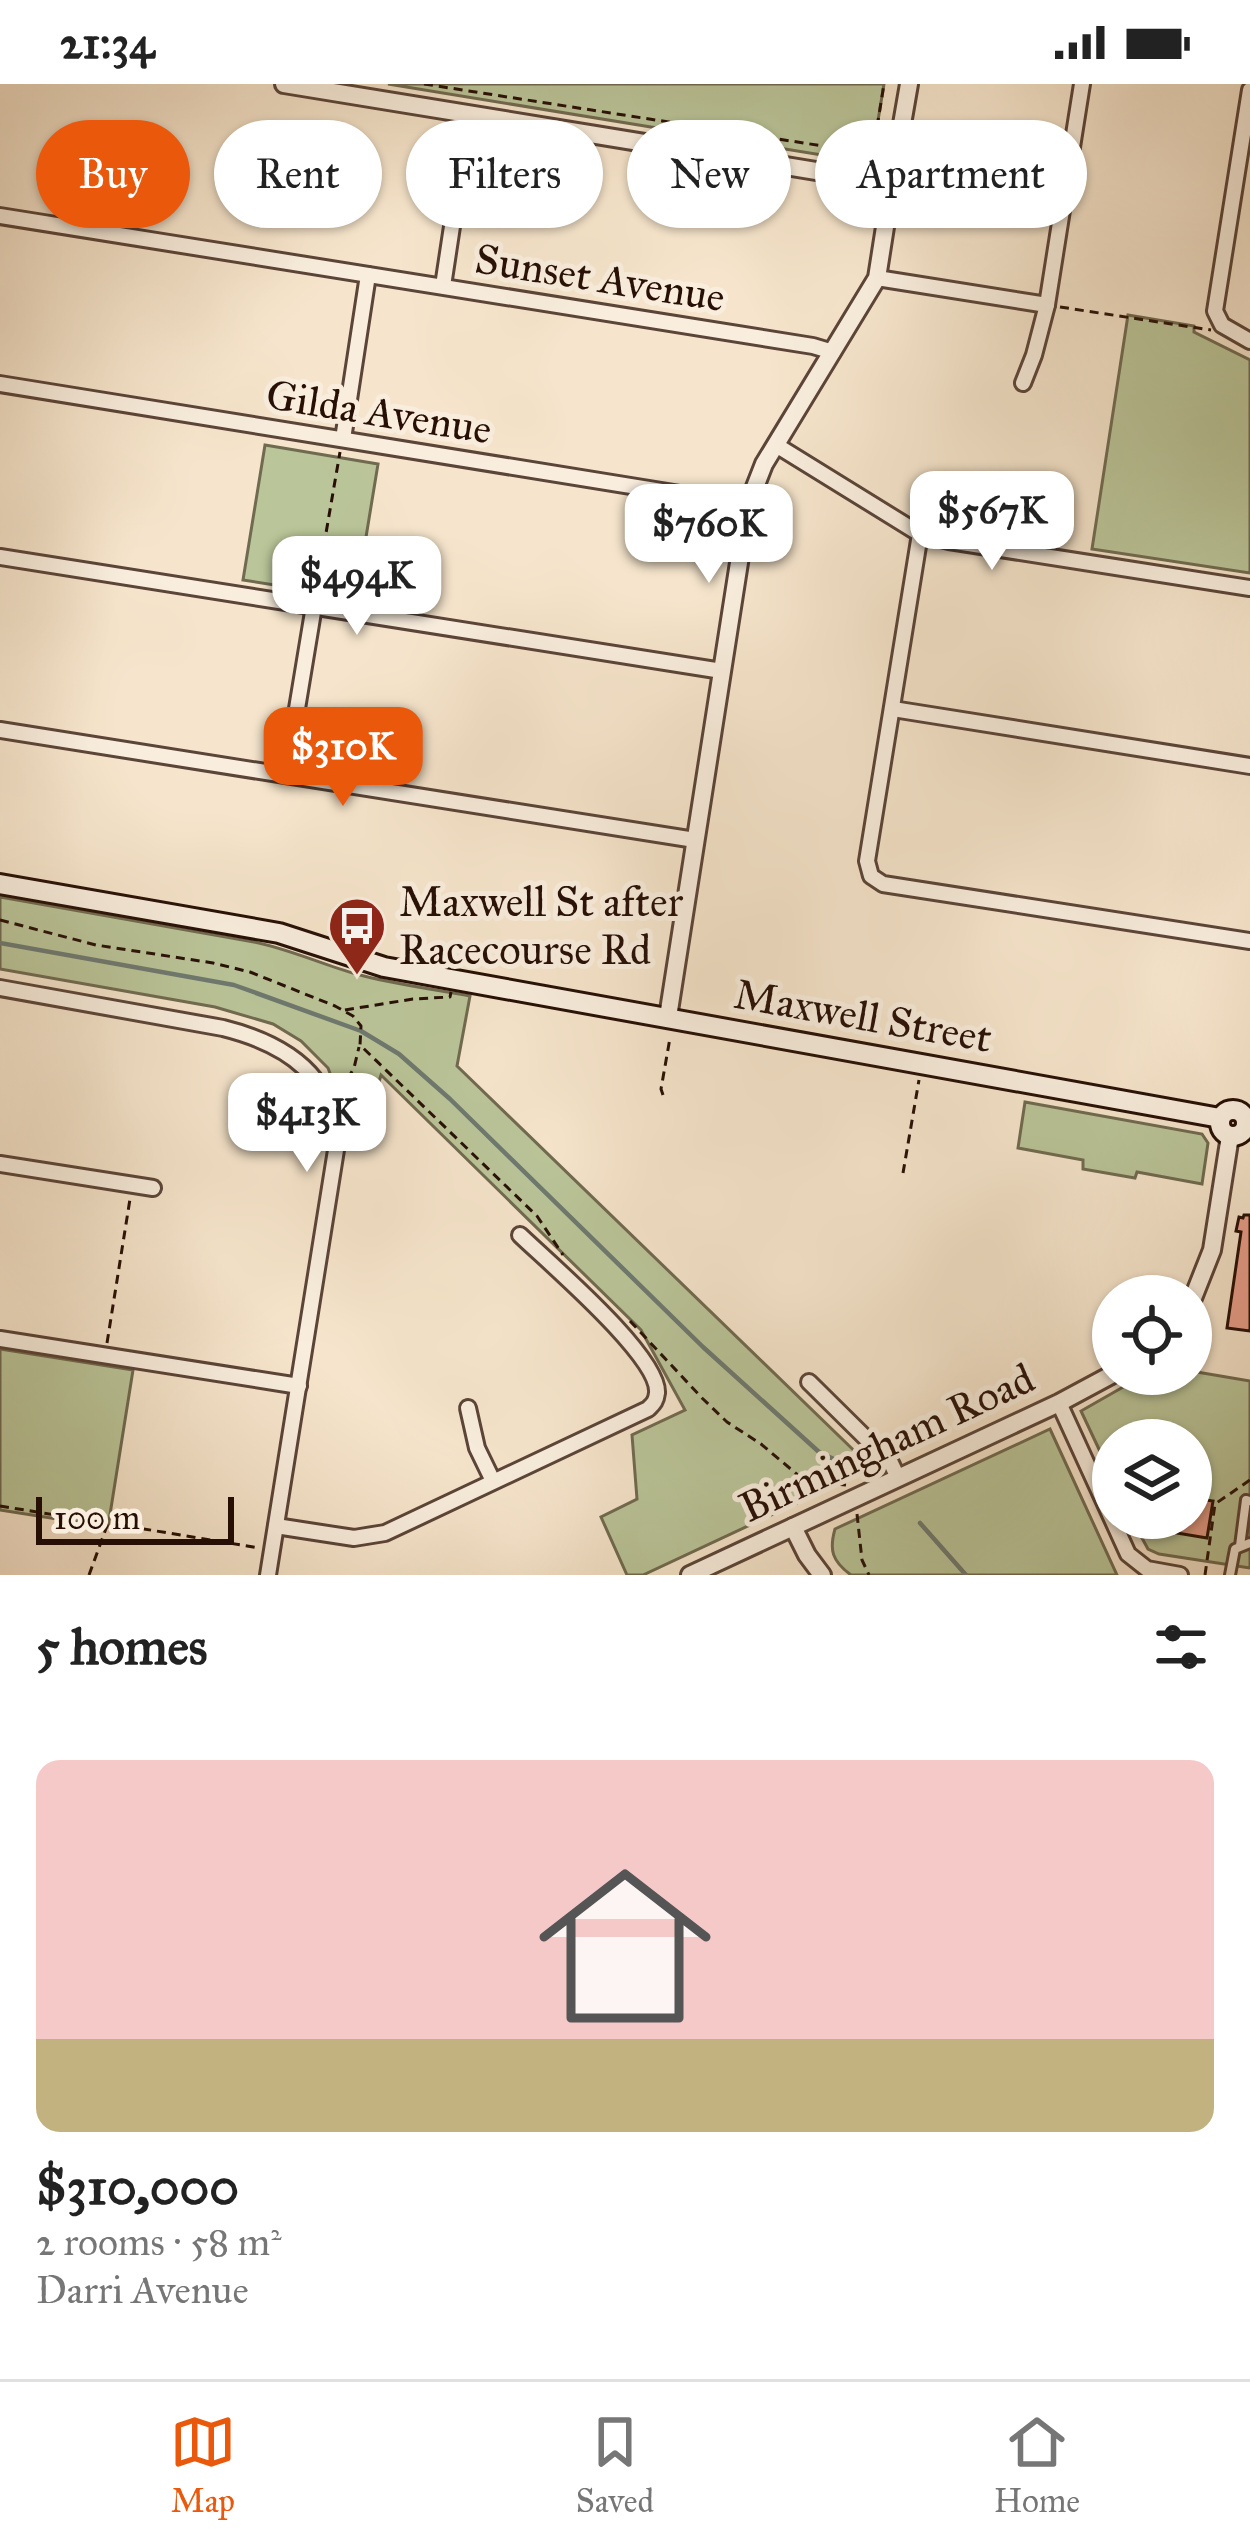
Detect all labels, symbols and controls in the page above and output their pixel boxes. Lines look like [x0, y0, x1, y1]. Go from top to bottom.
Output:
text: 21:34 [60, 15, 154, 70]
chip: Buy [36, 120, 190, 228]
chip: Rent [214, 120, 382, 228]
chip: Filters [406, 120, 603, 228]
chip: New [627, 120, 791, 228]
chip: Apartment [815, 120, 1087, 228]
street label: Sunset Avenue [471, 233, 729, 323]
street label: Gilda Avenue [263, 369, 495, 455]
pin: $567K [908, 471, 1076, 573]
pin: $760K [625, 484, 793, 586]
text: $567K [937, 486, 1047, 534]
text: $760K [652, 499, 766, 547]
pin: $494K [273, 536, 441, 638]
text: $494K [299, 551, 415, 599]
pin: $310K [259, 707, 427, 809]
text: $310K [291, 722, 395, 770]
place label: Maxwell St after Racecourse Rd [399, 876, 683, 976]
bus stop icon: Maxwell St after Racecourse Rd [326, 895, 388, 977]
street label: Maxwell Street [730, 968, 996, 1064]
pin: $413K [223, 1073, 391, 1175]
text: $413K [255, 1088, 359, 1136]
map controls [1092, 1275, 1212, 1539]
button: locate [1092, 1275, 1212, 1395]
street label: Birmingham Road [731, 1352, 1043, 1534]
button: layers [1092, 1419, 1212, 1539]
scale bar [36, 1491, 234, 1544]
text: 100 m [54, 1498, 140, 1538]
icon: filters [1148, 1614, 1214, 1680]
text: 5 homes [36, 1616, 207, 1678]
icon: home [517, 1838, 733, 2054]
text: $310,000 [36, 2156, 239, 2218]
text: 2 rooms · 58 m² [36, 2218, 282, 2266]
text: Darri Avenue [36, 2266, 249, 2314]
tab: Map [170, 2409, 236, 2521]
tab: Saved [576, 2409, 654, 2521]
tab: Home [994, 2409, 1080, 2521]

